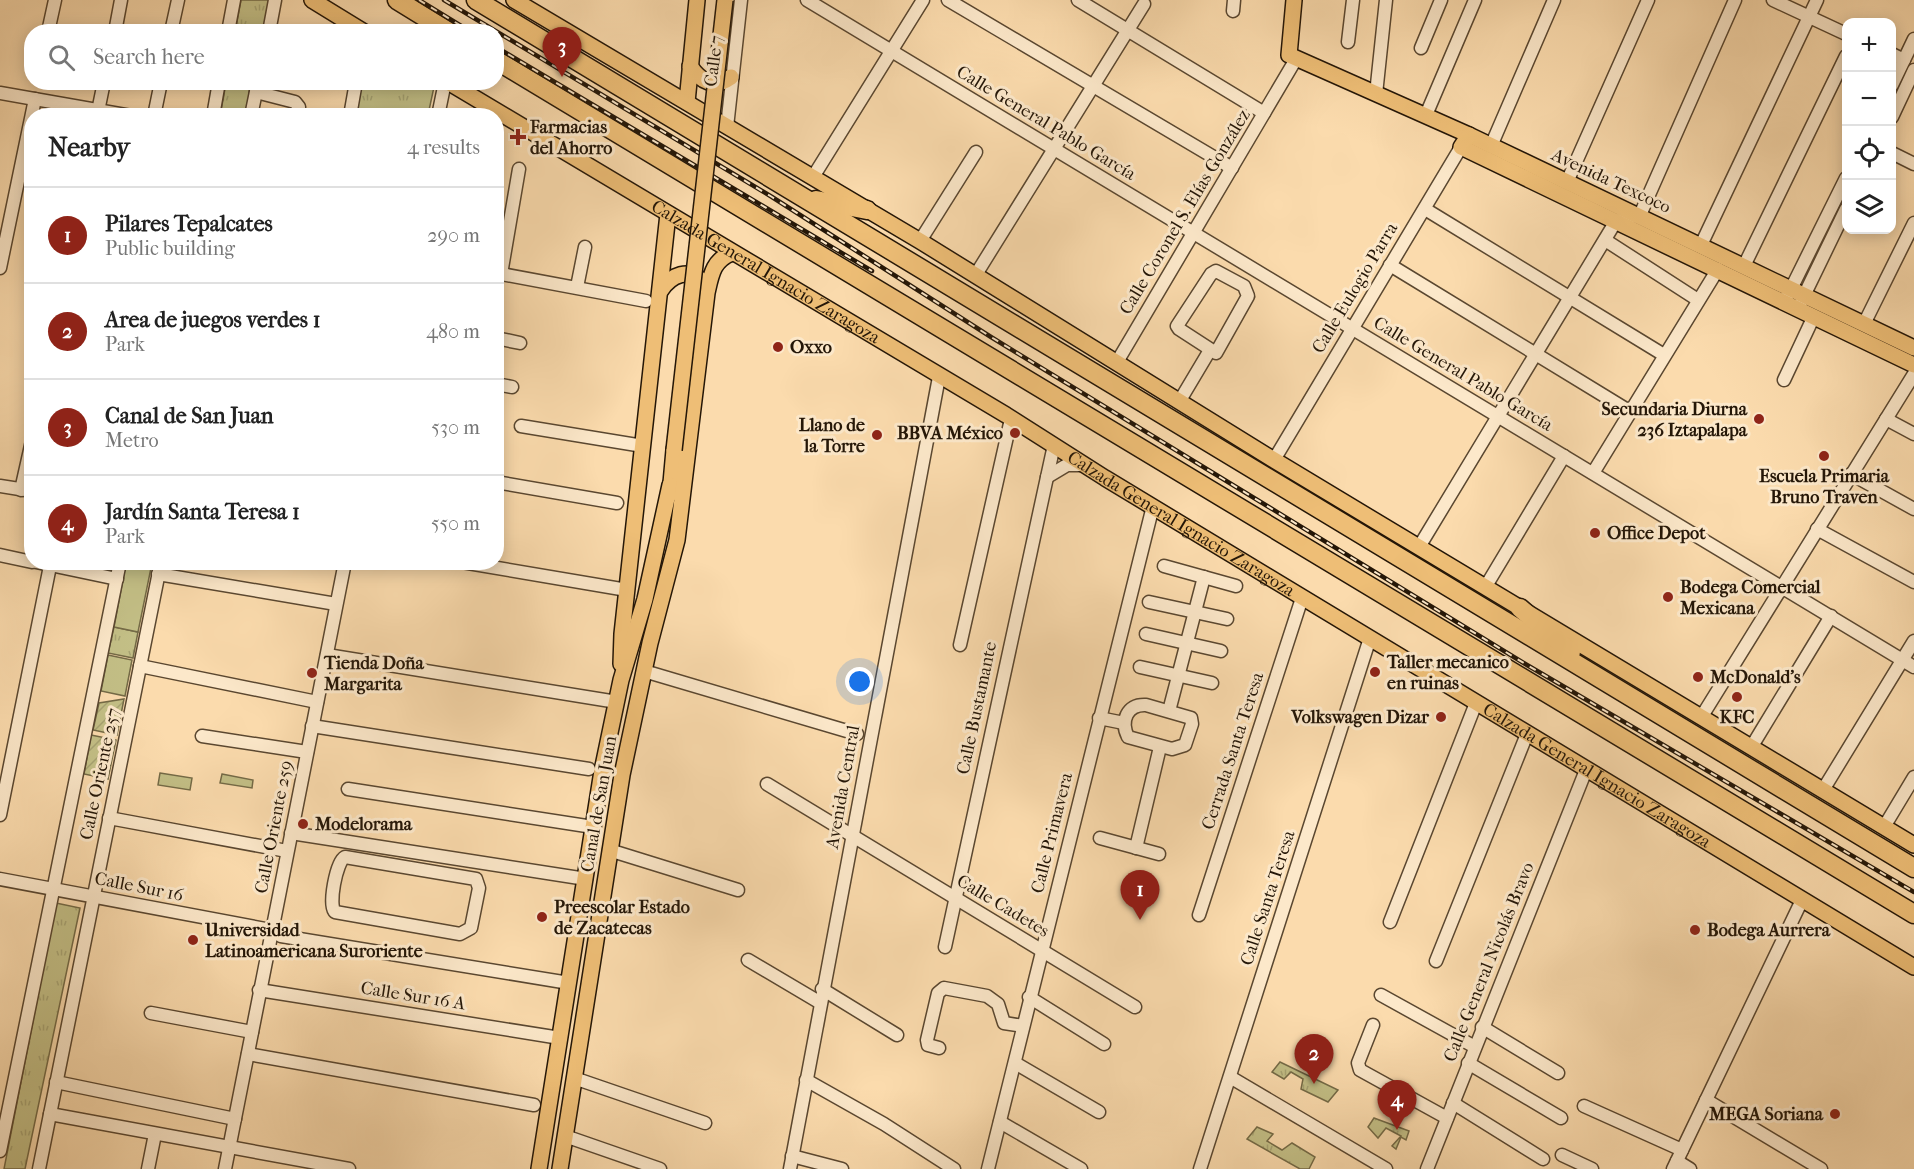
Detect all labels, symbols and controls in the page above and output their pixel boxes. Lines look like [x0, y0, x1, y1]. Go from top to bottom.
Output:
map controls [1842, 18, 1896, 234]
button: + [1842, 18, 1896, 72]
search box [24, 24, 504, 90]
pin: 3 [542, 28, 582, 77]
street label: Calle 7 [700, 34, 728, 88]
icon: search [45, 41, 78, 74]
text: Search here [93, 44, 205, 70]
street label: Calle General Pablo García [953, 61, 1140, 185]
button: − [1842, 72, 1896, 126]
street label: Calle Coronel S. Elías González [1115, 106, 1255, 318]
place label: Farmacias del Ahorro [529, 117, 613, 159]
button: locate [1842, 126, 1896, 180]
marker: Farmacias del Ahorro [511, 130, 525, 144]
text: Nearby [48, 132, 130, 163]
text: 4 results [407, 136, 480, 159]
street label: Avenida Texcoco [1547, 144, 1674, 218]
button: layers [1842, 180, 1896, 234]
street label: Calzada General Ignacio Zaragoza [648, 195, 884, 348]
text: Pilares Tepalcates [105, 211, 273, 237]
street label: Calle Eulogio Parra [1308, 218, 1403, 357]
text: 1 [64, 224, 71, 247]
text: 290 m [427, 224, 480, 247]
text: Public building [105, 237, 235, 260]
text: Area de juegos verdes 1 [105, 307, 321, 333]
street label: Calle General Pablo García [1370, 312, 1557, 436]
text: 2 [62, 320, 73, 343]
text: 480 m [426, 320, 480, 343]
text: Park [105, 333, 145, 356]
place label: Oxxo [790, 337, 832, 358]
marker: Oxxo [771, 340, 785, 354]
place label: Secundaria Diurna 236 Iztapalapa [1602, 399, 1748, 441]
text: Canal de San Juan [105, 403, 274, 429]
marker: Secundaria Diurna 236 Iztapalapa [1752, 412, 1766, 426]
place label: Llano de la Torre [799, 415, 865, 457]
text: 3 [63, 416, 72, 439]
text: 530 m [431, 416, 480, 439]
place label: BBVA México [897, 423, 1003, 444]
marker: BBVA México [1008, 426, 1022, 440]
marker: Llano de la Torre [870, 428, 884, 442]
text: Metro [105, 429, 159, 452]
street label: Calzada General Ignacio Zaragoza [1064, 446, 1299, 601]
marker: Escuela Primaria Bruno Traven [1817, 449, 1831, 463]
place label: Escuela Primaria Bruno Traven [1759, 466, 1890, 508]
text: Jardín Santa Teresa 1 [105, 499, 300, 525]
text: 4 [62, 512, 73, 535]
text: 550 m [431, 512, 480, 535]
place label: Office Depot [1607, 523, 1706, 544]
text: Park [105, 525, 145, 548]
marker: Office Depot [1588, 526, 1602, 540]
place label: Bodega Comercial Mexicana [1679, 577, 1821, 619]
marker: Bodega Comercial Mexicana [1661, 590, 1675, 604]
street label: Calle Bustamante [953, 640, 1001, 776]
place label: Taller mecanico en ruinas [1386, 652, 1509, 694]
place label: Tienda Doña Margarita [323, 653, 424, 695]
marker: Taller mecanico en ruinas [1368, 665, 1382, 679]
marker: Tienda Doña Margarita [305, 666, 319, 680]
your location [845, 667, 874, 696]
place label: McDonald's [1709, 667, 1801, 688]
street label: Cerrada Santa Teresa [1198, 669, 1269, 832]
marker: McDonald's [1691, 670, 1705, 684]
marker: KFC [1730, 690, 1744, 704]
street label: Calzada General Ignacio Zaragoza [1479, 698, 1715, 853]
street label: Calle Oriente 257 [76, 706, 124, 842]
place label: Volkswagen Dizar [1290, 707, 1429, 728]
place label: KFC [1720, 707, 1754, 728]
marker: Volkswagen Dizar [1434, 710, 1448, 724]
street label: Avenida Central [822, 724, 864, 851]
street label: Canal de San Juan [577, 734, 621, 874]
street label: Calle Oriente 259 [251, 759, 297, 895]
street label: Calle Primavera [1027, 770, 1077, 895]
place label: Modelorama [314, 814, 413, 835]
marker: Modelorama [296, 817, 310, 831]
street label: Calle Santa Teresa [1236, 827, 1300, 968]
street label: Calle General Nicolás Bravo [1439, 859, 1539, 1065]
street label: Calle Sur 16 [93, 868, 185, 906]
street label: Calle Cadetes [953, 870, 1053, 942]
pin: 1 [1120, 870, 1160, 920]
place label: Preescolar Estado de Zacatecas [554, 897, 690, 939]
marker: Preescolar Estado de Zacatecas [535, 910, 549, 924]
place label: Universidad Latinoamericana Suroriente [204, 920, 423, 962]
place label: Bodega Aurrera [1707, 920, 1831, 941]
marker: Bodega Aurrera [1688, 923, 1702, 937]
marker: Universidad Latinoamericana Suroriente [186, 933, 200, 947]
street label: Calle Sur 16 A [359, 977, 467, 1015]
pin: 2 [1294, 1034, 1334, 1084]
pin: 4 [1378, 1080, 1416, 1130]
place label: MEGA Soriana [1708, 1104, 1824, 1125]
marker: MEGA Soriana [1828, 1107, 1842, 1121]

